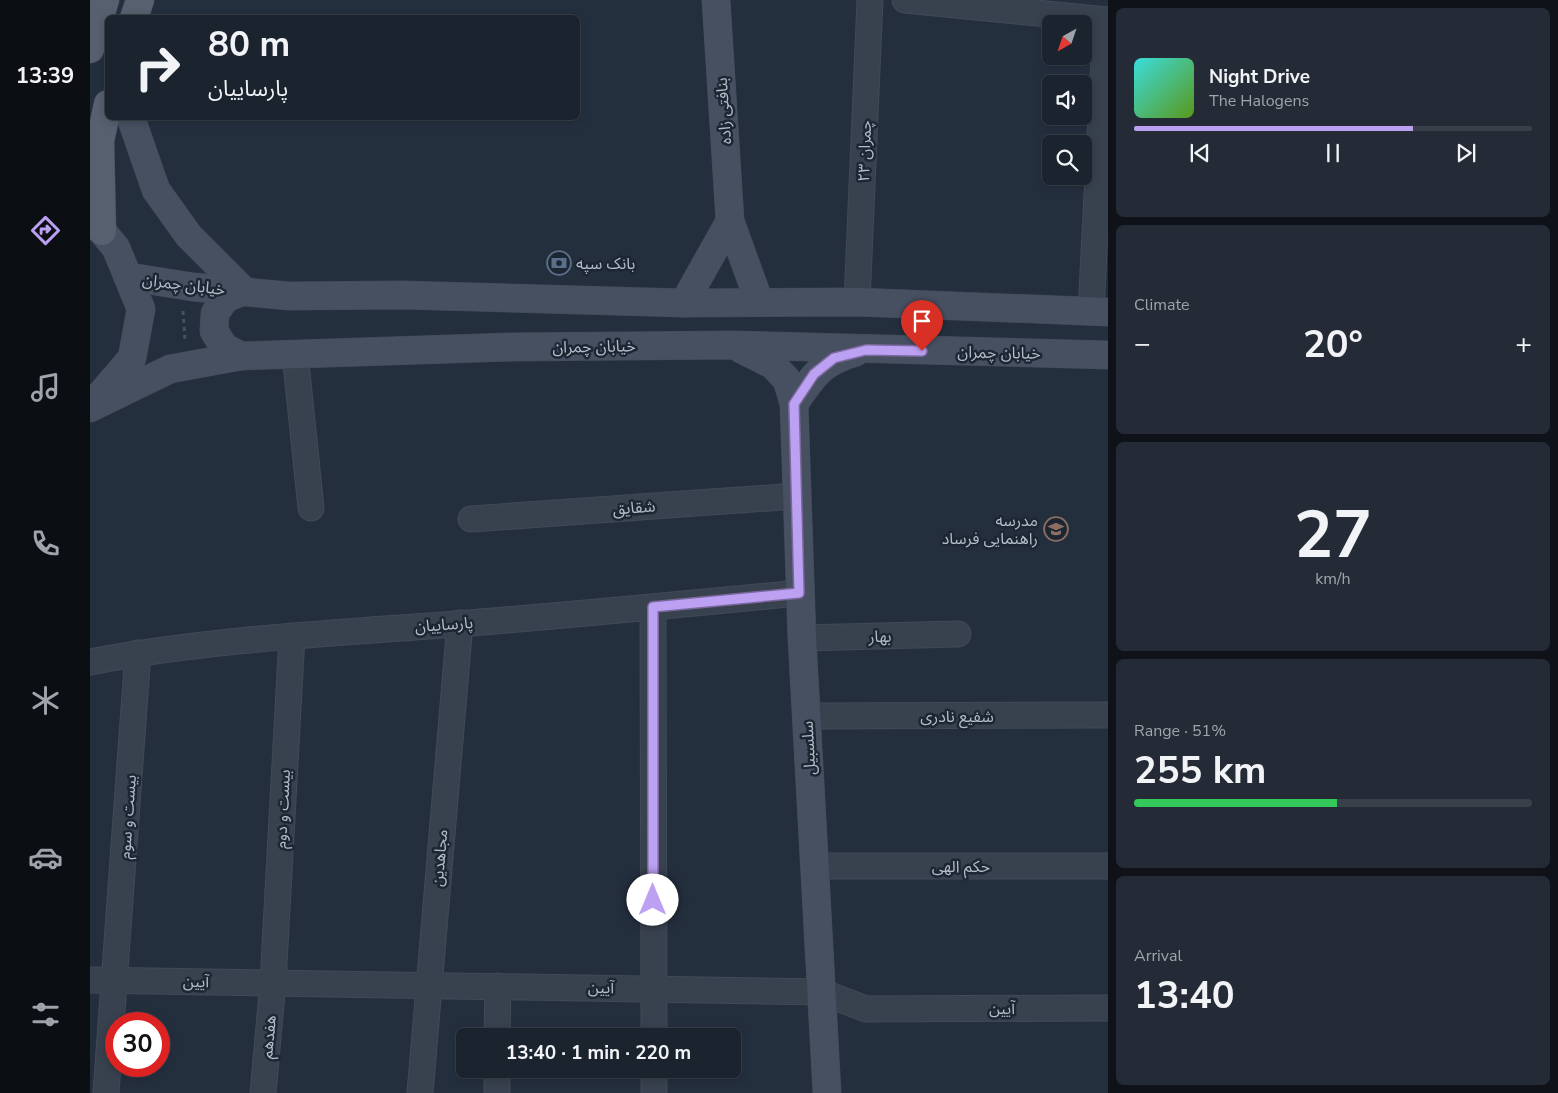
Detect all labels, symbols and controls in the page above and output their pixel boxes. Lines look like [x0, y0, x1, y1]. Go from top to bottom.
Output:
north arrow [1042, 15, 1092, 65]
map controls [1042, 15, 1092, 185]
text: 80 m [208, 21, 290, 68]
icon: right [125, 35, 190, 100]
text: 13:39 [16, 61, 74, 91]
text: Night Drive [1209, 64, 1310, 90]
text: پارساییان [208, 74, 288, 104]
button: sound [1042, 75, 1092, 125]
street label: بنافتی زاده [711, 77, 737, 145]
text: The Halogens [1209, 90, 1309, 112]
street label: چمران ۲۳ [853, 120, 877, 182]
button: search [1042, 135, 1092, 185]
icon: previous [1186, 139, 1214, 167]
icon: pause [1319, 139, 1347, 167]
icon: next [1452, 139, 1480, 167]
icon: directions [28, 213, 63, 248]
bank icon: بانک سپه [546, 250, 572, 276]
place label: بانک سپه [576, 253, 635, 275]
street label: خیابان چمران [141, 269, 227, 301]
text: Climate [1134, 294, 1189, 316]
pin [901, 300, 943, 351]
icon: arrive [908, 307, 936, 335]
text: 20° [1303, 319, 1363, 370]
text: − [1134, 325, 1151, 363]
text: + [1515, 325, 1532, 363]
street label: خیابان چمران [552, 335, 636, 359]
street label: خیابان چمران [957, 341, 1041, 365]
icon: music [28, 370, 63, 405]
text: 27 [1294, 491, 1372, 580]
street label: شقایق [612, 496, 656, 520]
place label: مدرسه راهنمایی فرساد [942, 510, 1038, 550]
school or university icon: مدرسه راهنمایی فرساد [1043, 516, 1069, 542]
icon: phone [28, 526, 63, 561]
text: km/h [1315, 568, 1351, 590]
street label: پارساییان [414, 612, 474, 638]
street label: بهار [867, 626, 892, 648]
icon: climate [28, 683, 63, 718]
street label: شفیع نادری [920, 706, 994, 729]
street label: سلسبیل [797, 720, 821, 776]
text: Range · 51% [1134, 720, 1226, 742]
text: 255 km [1134, 745, 1266, 796]
street label: بیست و دوم [270, 769, 297, 849]
street label: بیست و سوم [114, 774, 143, 860]
street label: مجاهدین [427, 829, 453, 888]
icon: car [28, 840, 63, 875]
street label: حکم الهی [932, 856, 990, 879]
position arrow [626, 873, 678, 925]
text: Arrival [1134, 945, 1182, 967]
text: 13:40 [1134, 970, 1235, 1021]
street label: آیین [183, 971, 211, 993]
street label: آیین [588, 977, 616, 999]
icon: filters [28, 997, 63, 1032]
street label: آیین [989, 998, 1016, 1020]
speed limit sign: 30 [105, 1012, 170, 1077]
street label: هفدهم [256, 1014, 283, 1060]
text: 13:40 · 1 min · 220 m [506, 1040, 691, 1066]

